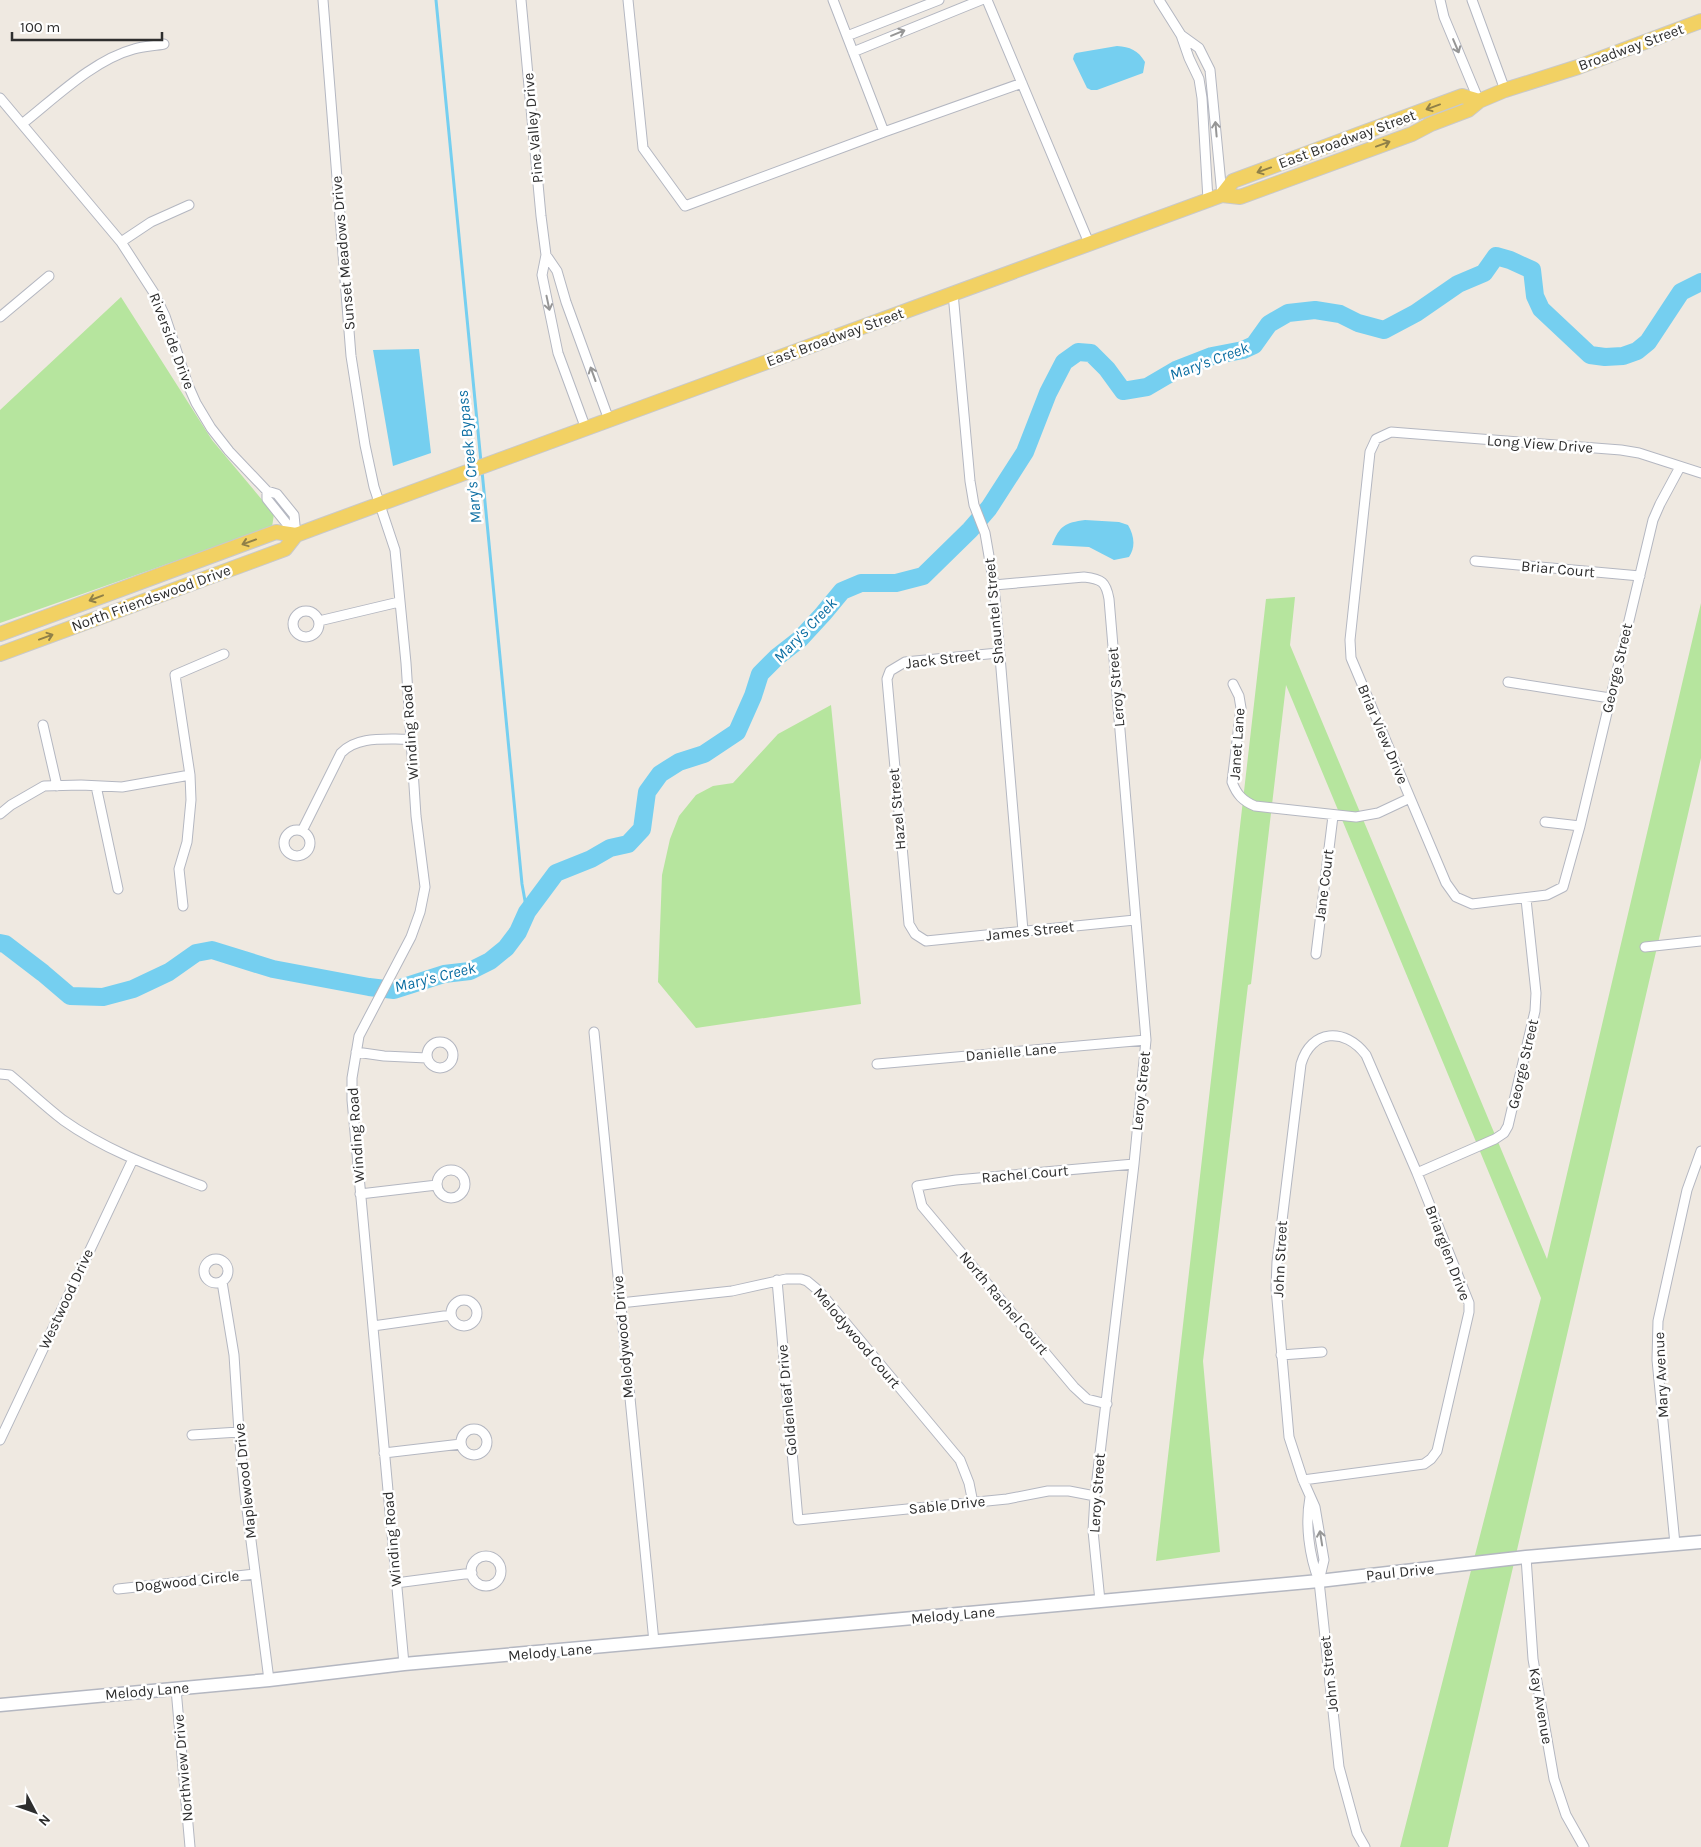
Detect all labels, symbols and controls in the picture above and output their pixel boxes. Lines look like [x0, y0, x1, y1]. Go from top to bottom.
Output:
scale bar [12, 10, 162, 42]
text: 100 m [20, 18, 60, 36]
street label: Broadway Street [1576, 19, 1687, 74]
one-way arrow [890, 28, 905, 38]
one-way arrow [1452, 38, 1461, 53]
street label: Pine Valley Drive [519, 72, 547, 184]
one-way arrow [1425, 103, 1441, 112]
street label: East Broadway Street [1276, 106, 1418, 172]
one-way arrow [1211, 121, 1221, 137]
one-way arrow [1375, 139, 1391, 148]
one-way arrow [1256, 166, 1272, 175]
street label: Sunset Meadows Drive [327, 175, 359, 331]
street label: Riverside Drive [145, 290, 199, 392]
one-way arrow [543, 294, 553, 310]
street label: East Broadway Street [764, 304, 906, 370]
water label: Mary's Creek [1167, 338, 1252, 384]
one-way arrow [588, 367, 597, 382]
water label: Mary's Creek Bypass [453, 389, 485, 525]
street label: Long View Drive [1486, 431, 1594, 457]
one-way arrow [241, 538, 257, 547]
street label: Shauntel Street [980, 557, 1008, 665]
street label: Briar Court [1520, 557, 1596, 581]
street label: North Friendswood Drive [69, 561, 233, 635]
water label: Mary's Creek [769, 593, 841, 666]
one-way arrow [89, 594, 105, 603]
street label: George Street [1598, 621, 1636, 715]
one-way arrow [38, 632, 53, 641]
street label: Jack Street [905, 645, 982, 673]
street label: Leroy Street [1104, 646, 1128, 728]
street label: Briar View Drive [1354, 681, 1412, 787]
street label: Winding Road [398, 684, 422, 780]
street label: Janet Lane [1226, 707, 1248, 781]
street label: Hazel Street [884, 767, 910, 851]
street label: Jane Court [1311, 848, 1337, 922]
street label: James Street [985, 917, 1075, 945]
water label: Mary's Creek [392, 958, 478, 996]
street label: George Street [1504, 1017, 1542, 1111]
street label: Danielle Lane [965, 1039, 1057, 1065]
street label: Leroy Street [1128, 1050, 1154, 1132]
street label: Winding Road [344, 1087, 368, 1183]
street label: Rachel Court [981, 1161, 1070, 1187]
street label: Briarglen Drive [1422, 1203, 1474, 1303]
street label: John Street [1269, 1220, 1291, 1298]
street label: Westwood Drive [35, 1246, 97, 1352]
street label: North Rachel Court [956, 1248, 1053, 1359]
street label: Melodywood Drive [609, 1275, 637, 1399]
street label: Melodywood Court [810, 1284, 905, 1392]
street label: Mary Avenue [1650, 1331, 1672, 1419]
street label: Goldenleaf Drive [773, 1344, 801, 1456]
street label: Maplewood Drive [230, 1422, 260, 1540]
street label: Leroy Street [1085, 1452, 1109, 1534]
street label: Winding Road [379, 1490, 405, 1588]
street label: Sable Drive [908, 1492, 986, 1518]
one-way arrow [1315, 1531, 1325, 1547]
street label: Paul Drive [1365, 1559, 1435, 1585]
street label: Dogwood Circle [134, 1567, 240, 1595]
street label: Melody Lane [910, 1602, 996, 1628]
street label: John Street [1316, 1634, 1342, 1713]
street label: Melody Lane [507, 1639, 593, 1665]
street label: Kay Avenue [1525, 1666, 1557, 1746]
street label: Melody Lane [104, 1678, 190, 1704]
street label: Northview Drive [169, 1714, 197, 1822]
north arrow [10, 1787, 60, 1837]
text: N [35, 1811, 54, 1830]

